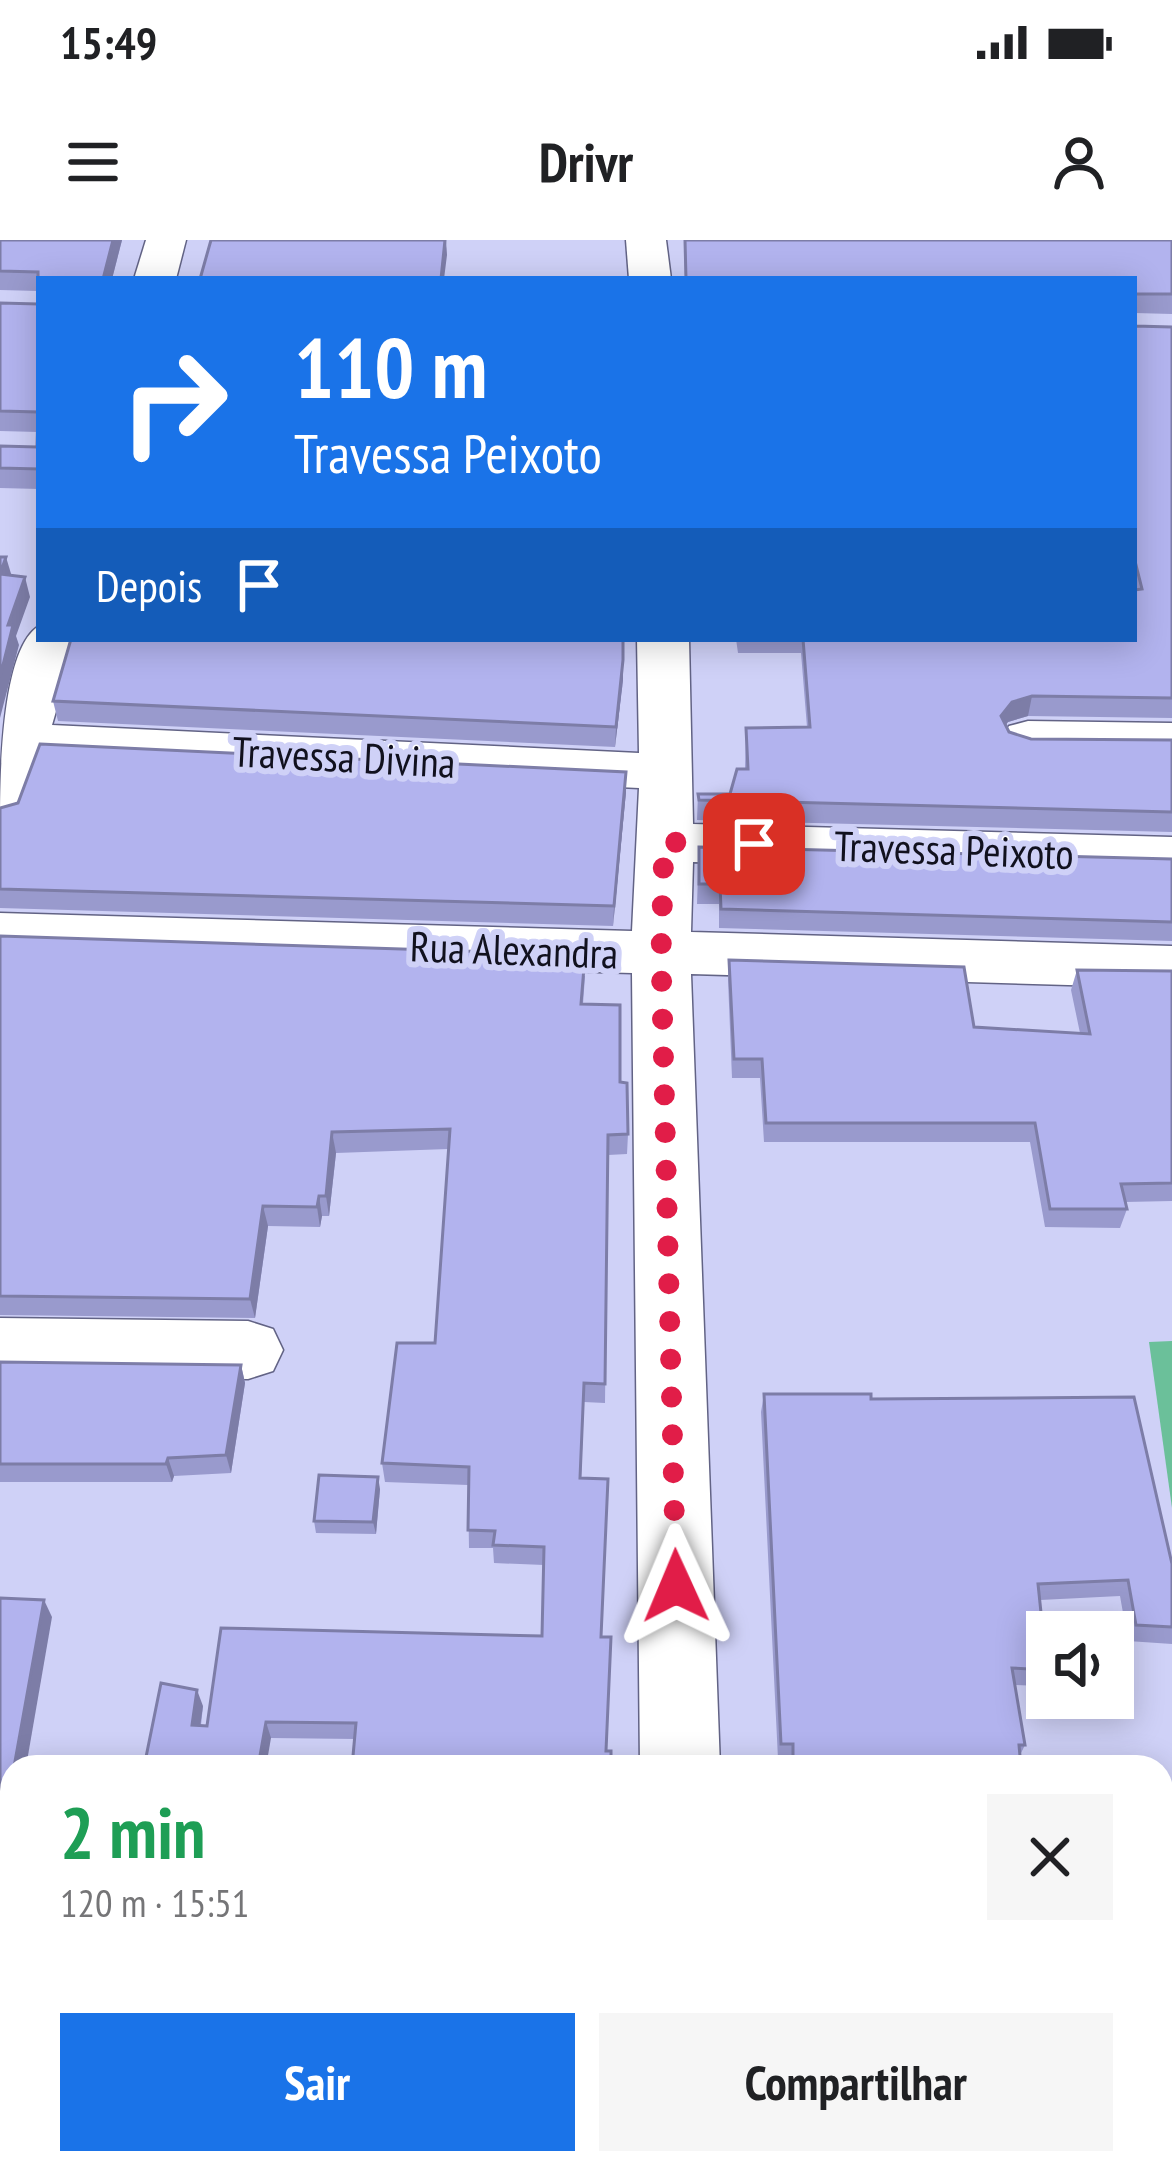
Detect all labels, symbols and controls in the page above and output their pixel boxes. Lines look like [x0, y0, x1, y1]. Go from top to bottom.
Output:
text: 15:49 [60, 13, 157, 71]
text: Drivr [539, 127, 633, 197]
icon: menu [60, 129, 126, 195]
icon: person [1046, 129, 1112, 195]
text: 110 m [294, 312, 487, 421]
icon: right [96, 324, 252, 480]
text: Travessa Peixoto [294, 418, 602, 488]
icon: arrive [226, 552, 292, 618]
text: Depois [96, 556, 202, 614]
street label: Travessa Divina [231, 723, 457, 790]
pin [703, 793, 805, 895]
icon: arrive [721, 811, 787, 877]
street label: Travessa Peixoto [833, 818, 1075, 881]
street label: Rua Alexandra [409, 918, 619, 981]
position arrow [613, 1523, 739, 1649]
map controls [1026, 1611, 1134, 1719]
button: sound [1026, 1611, 1134, 1719]
text: 2 min [60, 1785, 205, 1878]
button: close [987, 1794, 1113, 1920]
text: 120 m · 15:51 [60, 1877, 249, 1928]
button: Sair [60, 2013, 575, 2151]
button: Compartilhar [599, 2013, 1113, 2151]

